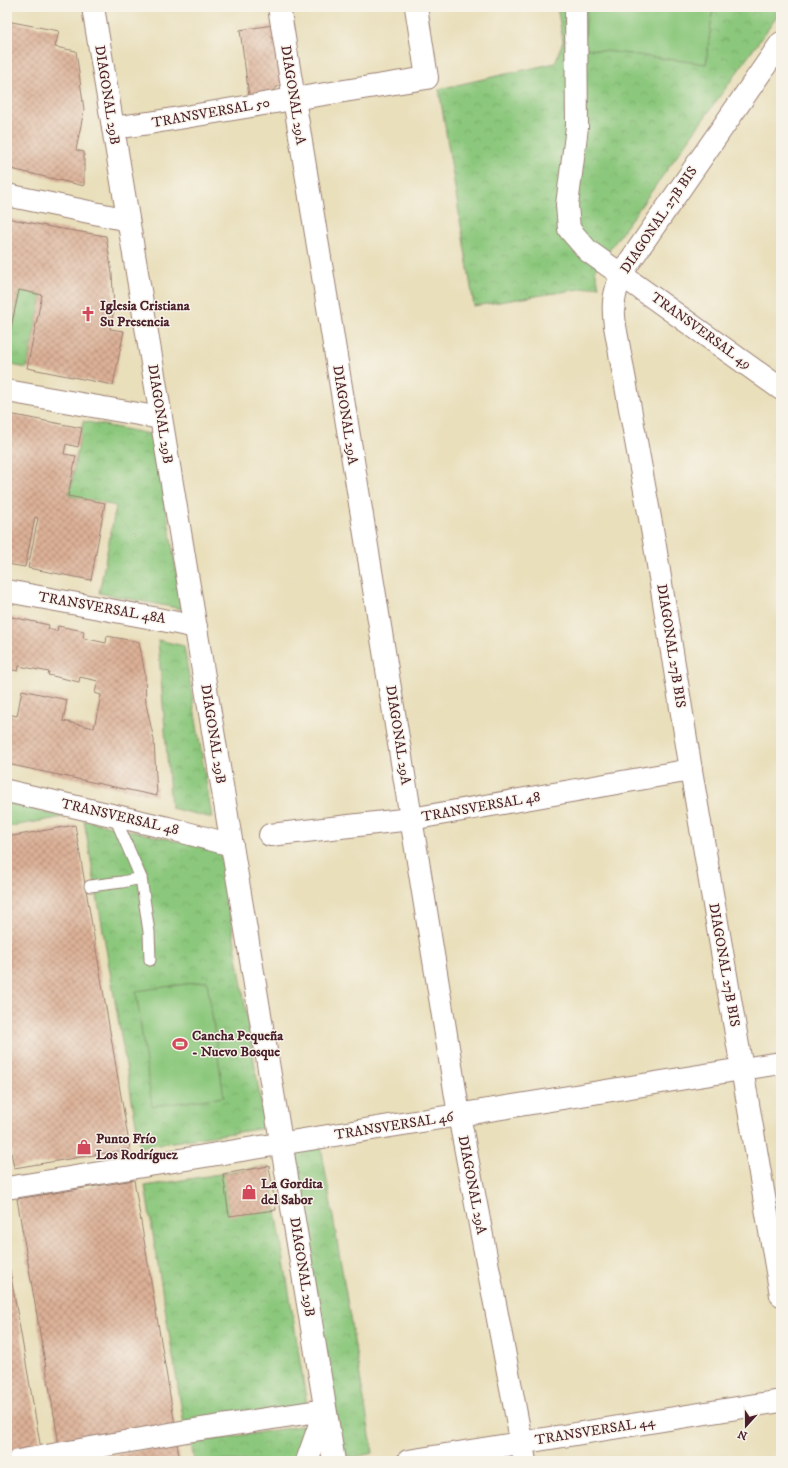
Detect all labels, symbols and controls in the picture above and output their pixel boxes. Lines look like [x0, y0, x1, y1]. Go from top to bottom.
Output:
street label: DIAGONAL 29B [90, 44, 124, 146]
street label: DIAGONAL 29A [276, 44, 310, 147]
street label: TRANSVERSAL 50 [151, 94, 271, 132]
street label: DIAGONAL 27B BIS [616, 163, 702, 277]
street label: TRANSVERSAL 49 [647, 288, 755, 374]
place label: Iglesia Cristiana Su Presencia [100, 297, 191, 331]
church icon: Iglesia Cristiana Su Presencia [79, 305, 97, 323]
street label: DIAGONAL 29B [143, 363, 177, 465]
street label: DIAGONAL 29A [328, 364, 362, 467]
street label: DIAGONAL 27B BIS [652, 583, 690, 709]
street label: TRANSVERSAL 48A [37, 588, 168, 628]
street label: DIAGONAL 29B [196, 683, 230, 785]
street label: DIAGONAL 29A [381, 684, 415, 787]
street label: TRANSVERSAL 48 [420, 788, 542, 826]
street label: TRANSVERSAL 48 [59, 795, 181, 839]
street label: DIAGONAL 27B BIS [704, 902, 744, 1028]
place label: Cancha Pequeña - Nuevo Bosque [192, 1027, 284, 1061]
sports icon: Cancha Pequeña - Nuevo Bosque [171, 1035, 189, 1053]
street label: TRANSVERSAL 46 [333, 1108, 456, 1144]
place label: Punto Frío Los Rodríguez [96, 1130, 179, 1164]
street label: DIAGONAL 29A [454, 1134, 491, 1237]
shop icon: Punto Frío Los Rodríguez [75, 1138, 93, 1156]
place label: La Gordita del Sabor [261, 1175, 324, 1209]
shop icon: La Gordita del Sabor [240, 1183, 258, 1201]
street label: DIAGONAL 29B [285, 1216, 319, 1318]
north arrow [726, 1406, 766, 1446]
street label: TRANSVERSAL 44 [534, 1412, 657, 1449]
text: N [736, 1426, 749, 1443]

